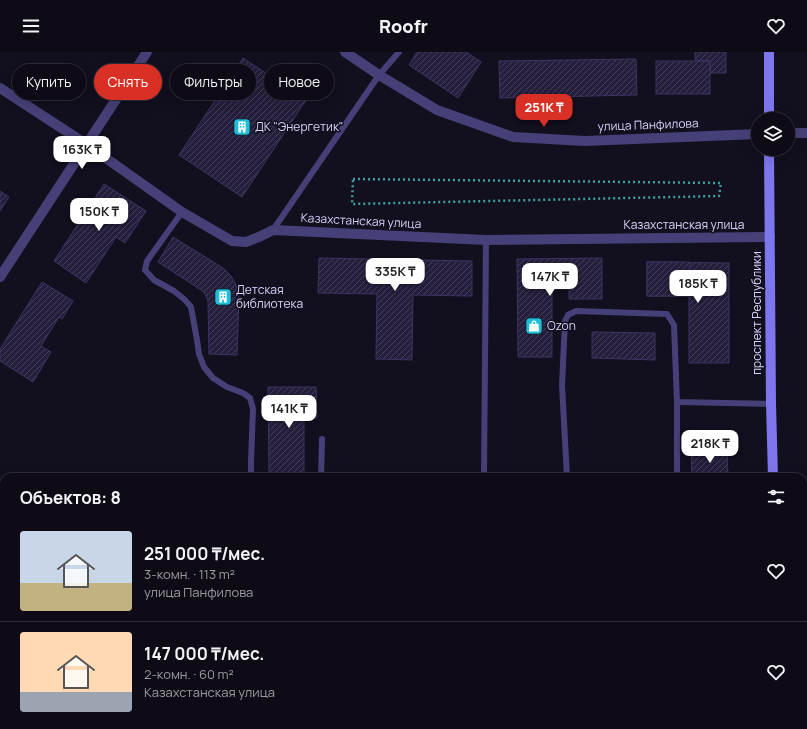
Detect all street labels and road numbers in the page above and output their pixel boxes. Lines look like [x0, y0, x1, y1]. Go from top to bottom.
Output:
street label: улица Панфилова [597, 114, 699, 135]
street label: Казахстанская улица [300, 209, 422, 232]
street label: Казахстанская улица [624, 216, 744, 233]
street label: проспект Республики [748, 251, 765, 375]

